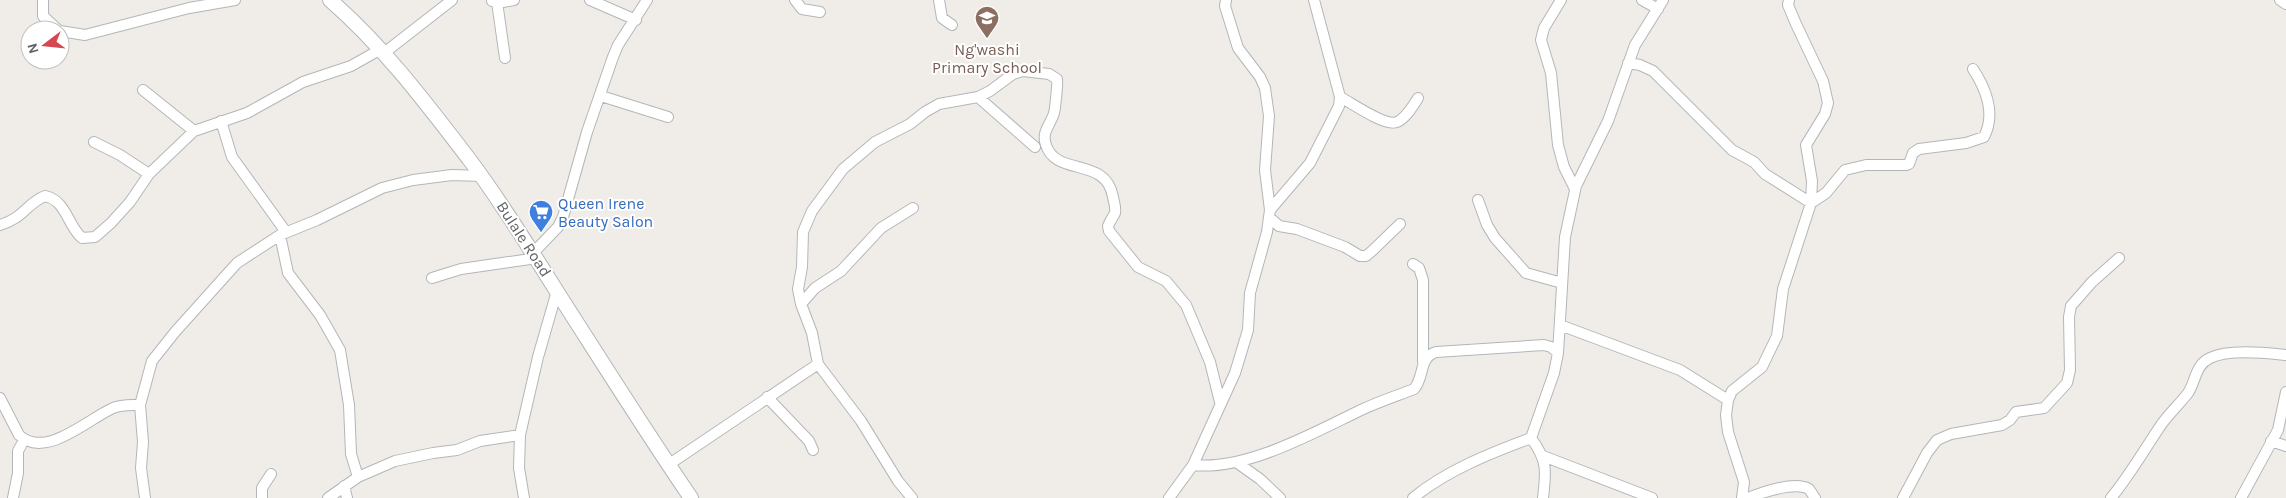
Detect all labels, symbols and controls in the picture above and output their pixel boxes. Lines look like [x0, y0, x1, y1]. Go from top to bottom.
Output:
school or university icon: Ng'washi Primary School [974, 5, 1000, 39]
north arrow [20, 20, 70, 70]
place label: Ng'washi Primary School [932, 40, 1042, 77]
text: N [23, 41, 43, 56]
place label: Queen Irene Beauty Salon [558, 194, 653, 231]
street label: Bulale Road [493, 198, 555, 280]
supermarket icon: Queen Irene Beauty Salon [528, 199, 554, 233]

